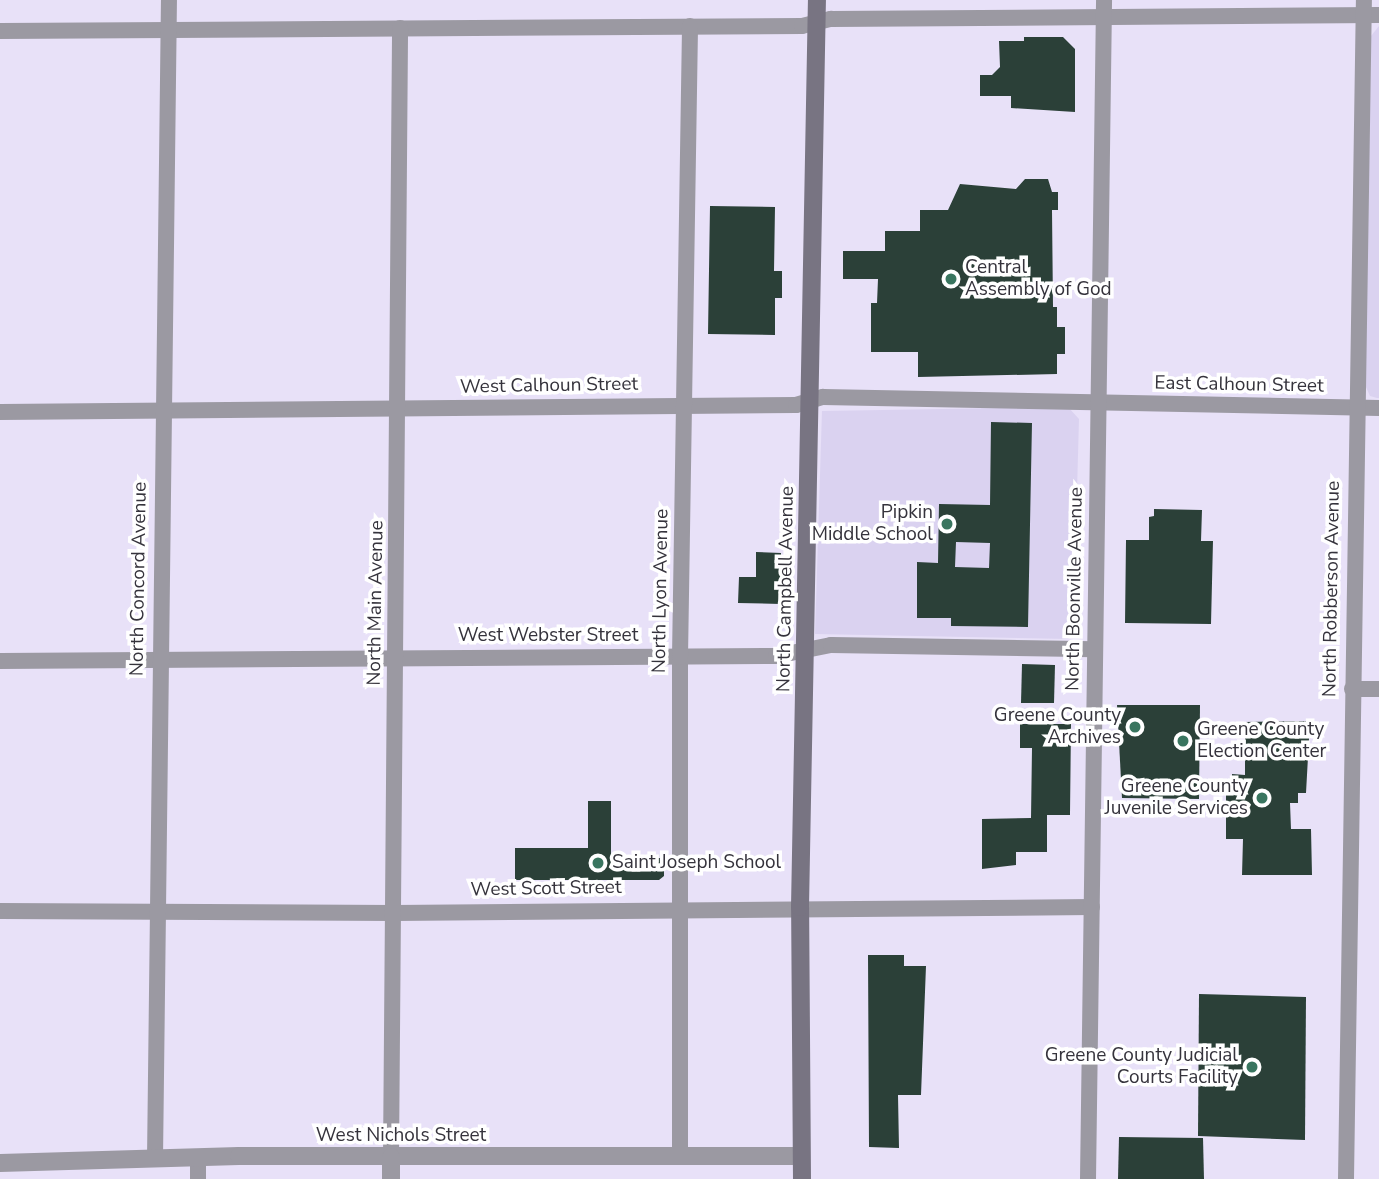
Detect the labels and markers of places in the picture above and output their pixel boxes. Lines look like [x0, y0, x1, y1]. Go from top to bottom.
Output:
place label: Central Assembly of God [965, 257, 1112, 301]
marker: Central Assembly of God [943, 271, 959, 287]
place label: Pipkin Middle School [812, 502, 933, 546]
marker: Pipkin Middle School [939, 516, 955, 532]
place label: Greene County Archives [994, 705, 1121, 749]
marker: Greene County Archives [1127, 719, 1143, 735]
place label: Greene County Election Center [1197, 719, 1326, 763]
marker: Greene County Election Center [1175, 733, 1191, 749]
place label: Greene County Juvenile Services [1104, 776, 1248, 820]
marker: Greene County Juvenile Services [1254, 790, 1270, 806]
place label: Saint Joseph School [612, 852, 781, 874]
marker: Saint Joseph School [590, 855, 606, 871]
place label: Greene County Judicial Courts Facility [1045, 1045, 1238, 1089]
marker: Greene County Judicial Courts Facility [1244, 1059, 1260, 1075]

